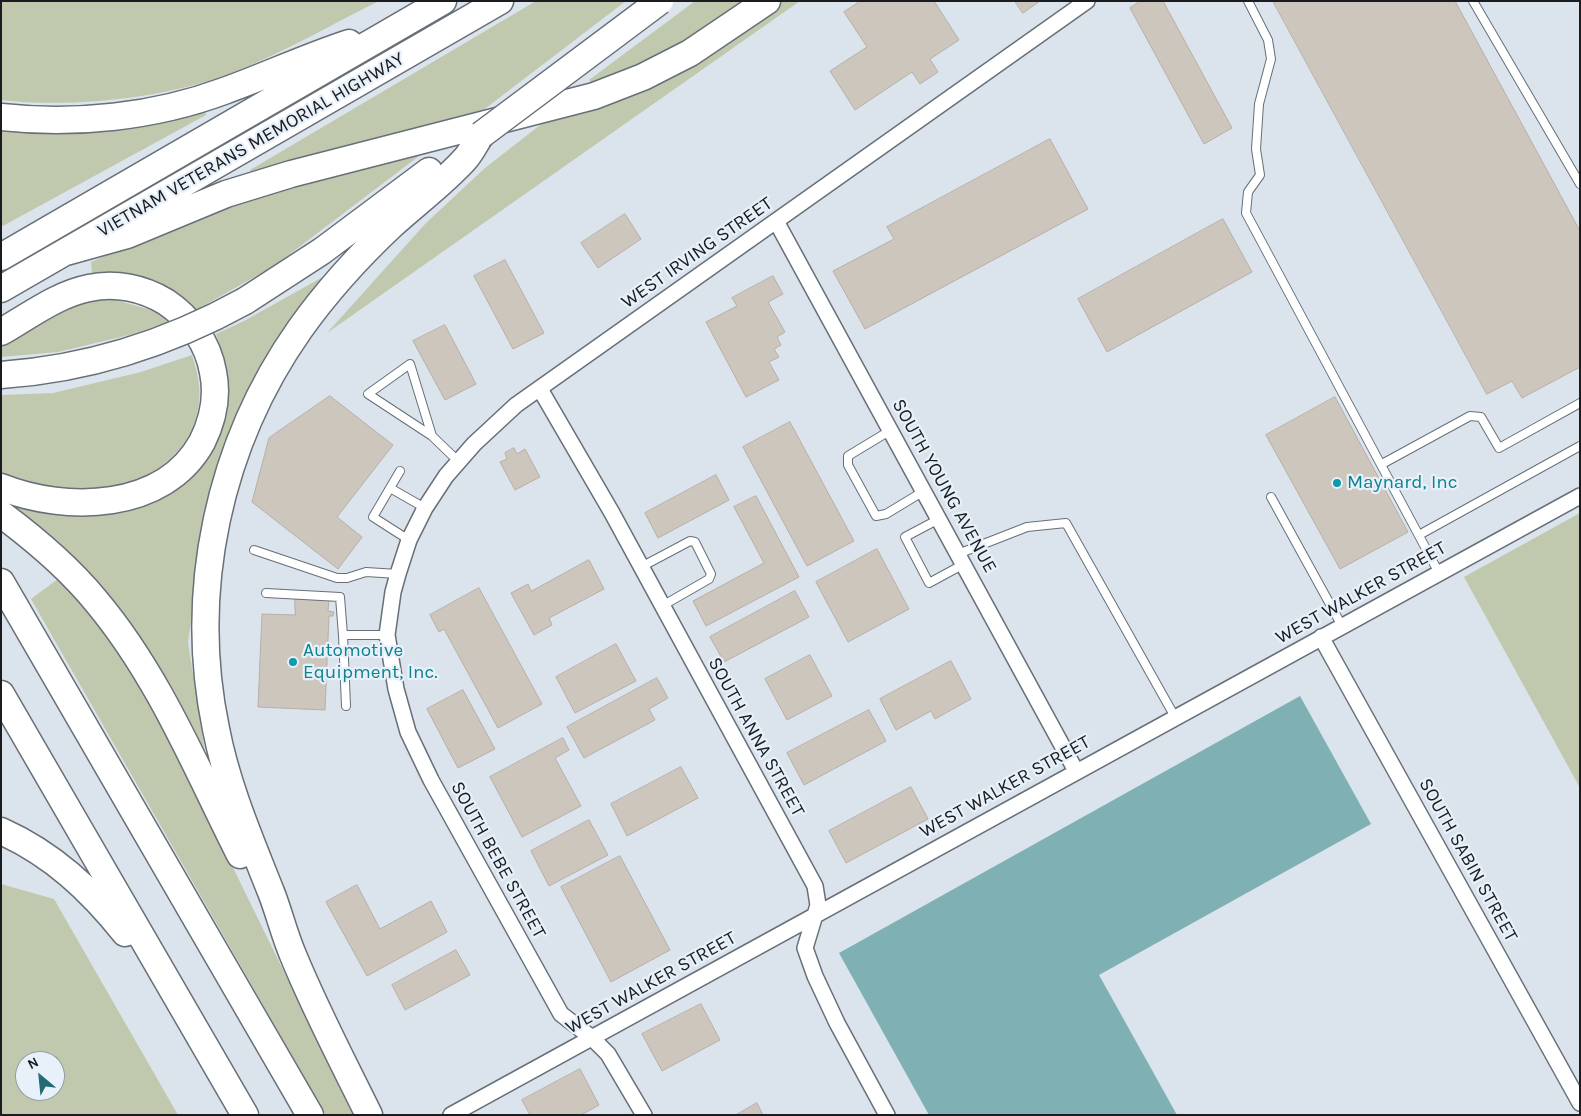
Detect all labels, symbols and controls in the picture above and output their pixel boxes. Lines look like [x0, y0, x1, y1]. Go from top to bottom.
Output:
street label: VIETNAM VETERANS MEMORIAL HIGHWAY [94, 48, 408, 242]
street label: WEST IRVING STREET [617, 192, 777, 314]
street label: SOUTH YOUNG AVENUE [887, 395, 1001, 577]
place label: Maynard, Inc [1347, 472, 1458, 494]
marker: Maynard, Inc [1331, 477, 1343, 489]
street label: WEST WALKER STREET [1272, 537, 1450, 649]
place label: Automotive Equipment, Inc. [303, 640, 438, 684]
street label: SOUTH ANNA STREET [703, 653, 809, 821]
marker: Automotive Equipment, Inc. [287, 656, 299, 668]
street label: WEST WALKER STREET [916, 731, 1094, 843]
street label: SOUTH SABIN STREET [1414, 774, 1522, 946]
street label: SOUTH BEBE STREET [445, 778, 551, 942]
street label: WEST WALKER STREET [562, 927, 740, 1039]
north arrow [15, 1051, 65, 1101]
text: N [25, 1053, 42, 1073]

